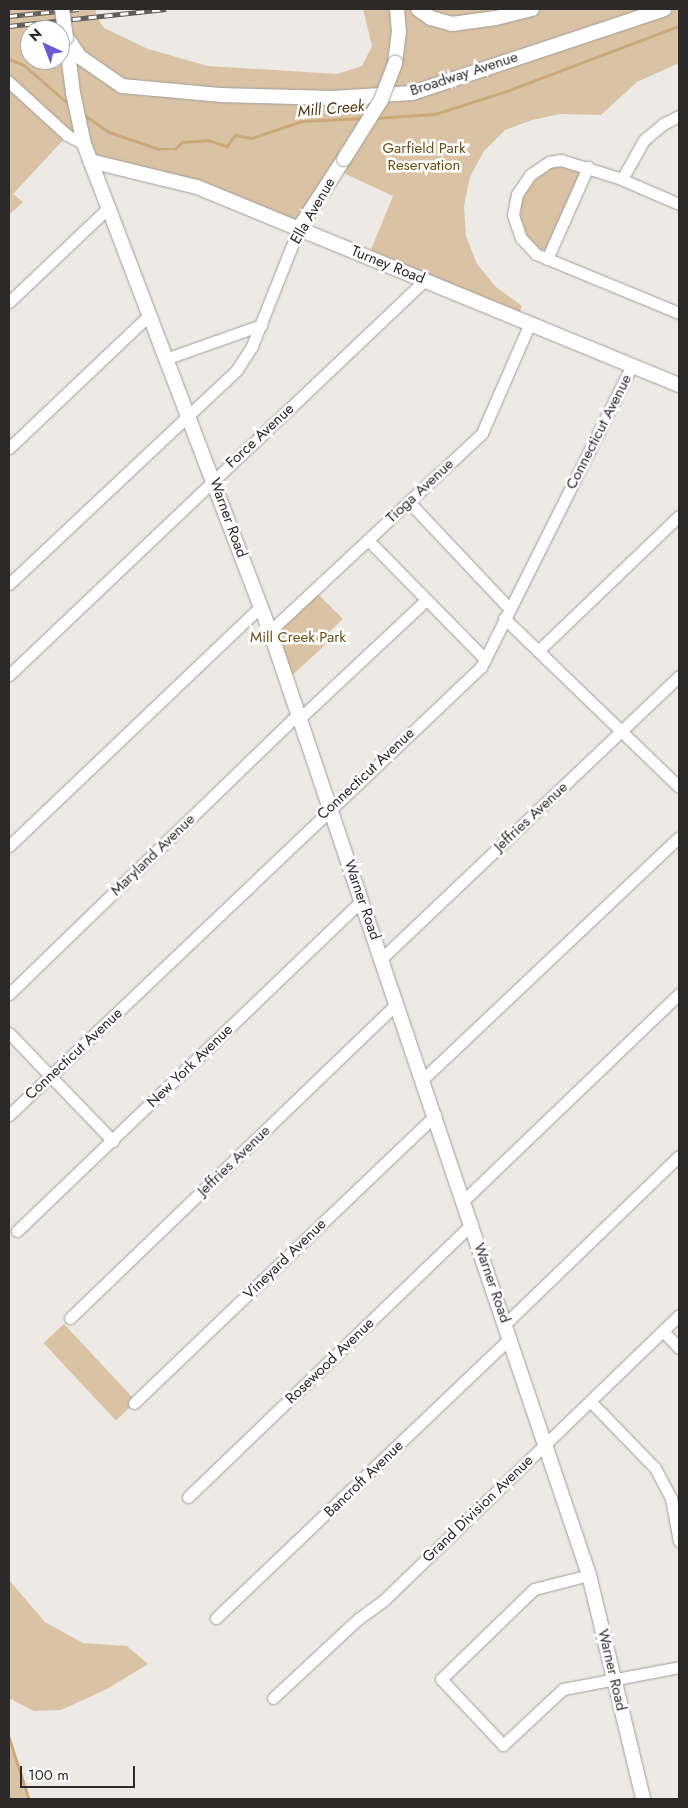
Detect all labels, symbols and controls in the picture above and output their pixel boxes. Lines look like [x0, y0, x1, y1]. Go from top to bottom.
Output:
north arrow [20, 20, 70, 70]
text: N [25, 24, 46, 46]
street label: Broadway Avenue [408, 48, 520, 100]
water label: Mill Creek [297, 97, 365, 121]
park label: Garfield Park Reservation [382, 139, 466, 174]
street label: Ella Avenue [287, 175, 339, 247]
street label: Turney Road [349, 242, 427, 288]
street label: Connecticut Avenue [562, 372, 636, 492]
street label: Force Avenue [222, 400, 298, 472]
street label: Tioga Avenue [382, 455, 458, 527]
street label: Warner Road [205, 476, 251, 560]
park label: Mill Creek Park [250, 629, 346, 647]
street label: Connecticut Avenue [314, 724, 418, 824]
street label: Jeffries Avenue [491, 778, 571, 856]
street label: Maryland Avenue [107, 810, 199, 900]
street label: Warner Road [340, 858, 384, 942]
street label: Connecticut Avenue [22, 1004, 126, 1104]
street label: New York Avenue [144, 1021, 236, 1111]
street label: Jeffries Avenue [194, 1122, 274, 1200]
street label: Vineyard Avenue [240, 1215, 330, 1303]
street label: Warner Road [470, 1241, 514, 1325]
street label: Rosewood Avenue [282, 1314, 378, 1408]
street label: Bancroft Avenue [321, 1437, 407, 1521]
street label: Grand Division Avenue [419, 1452, 537, 1566]
street label: Warner Road [594, 1627, 630, 1713]
scale bar [22, 1756, 138, 1788]
text: 100 m [28, 1764, 69, 1786]

